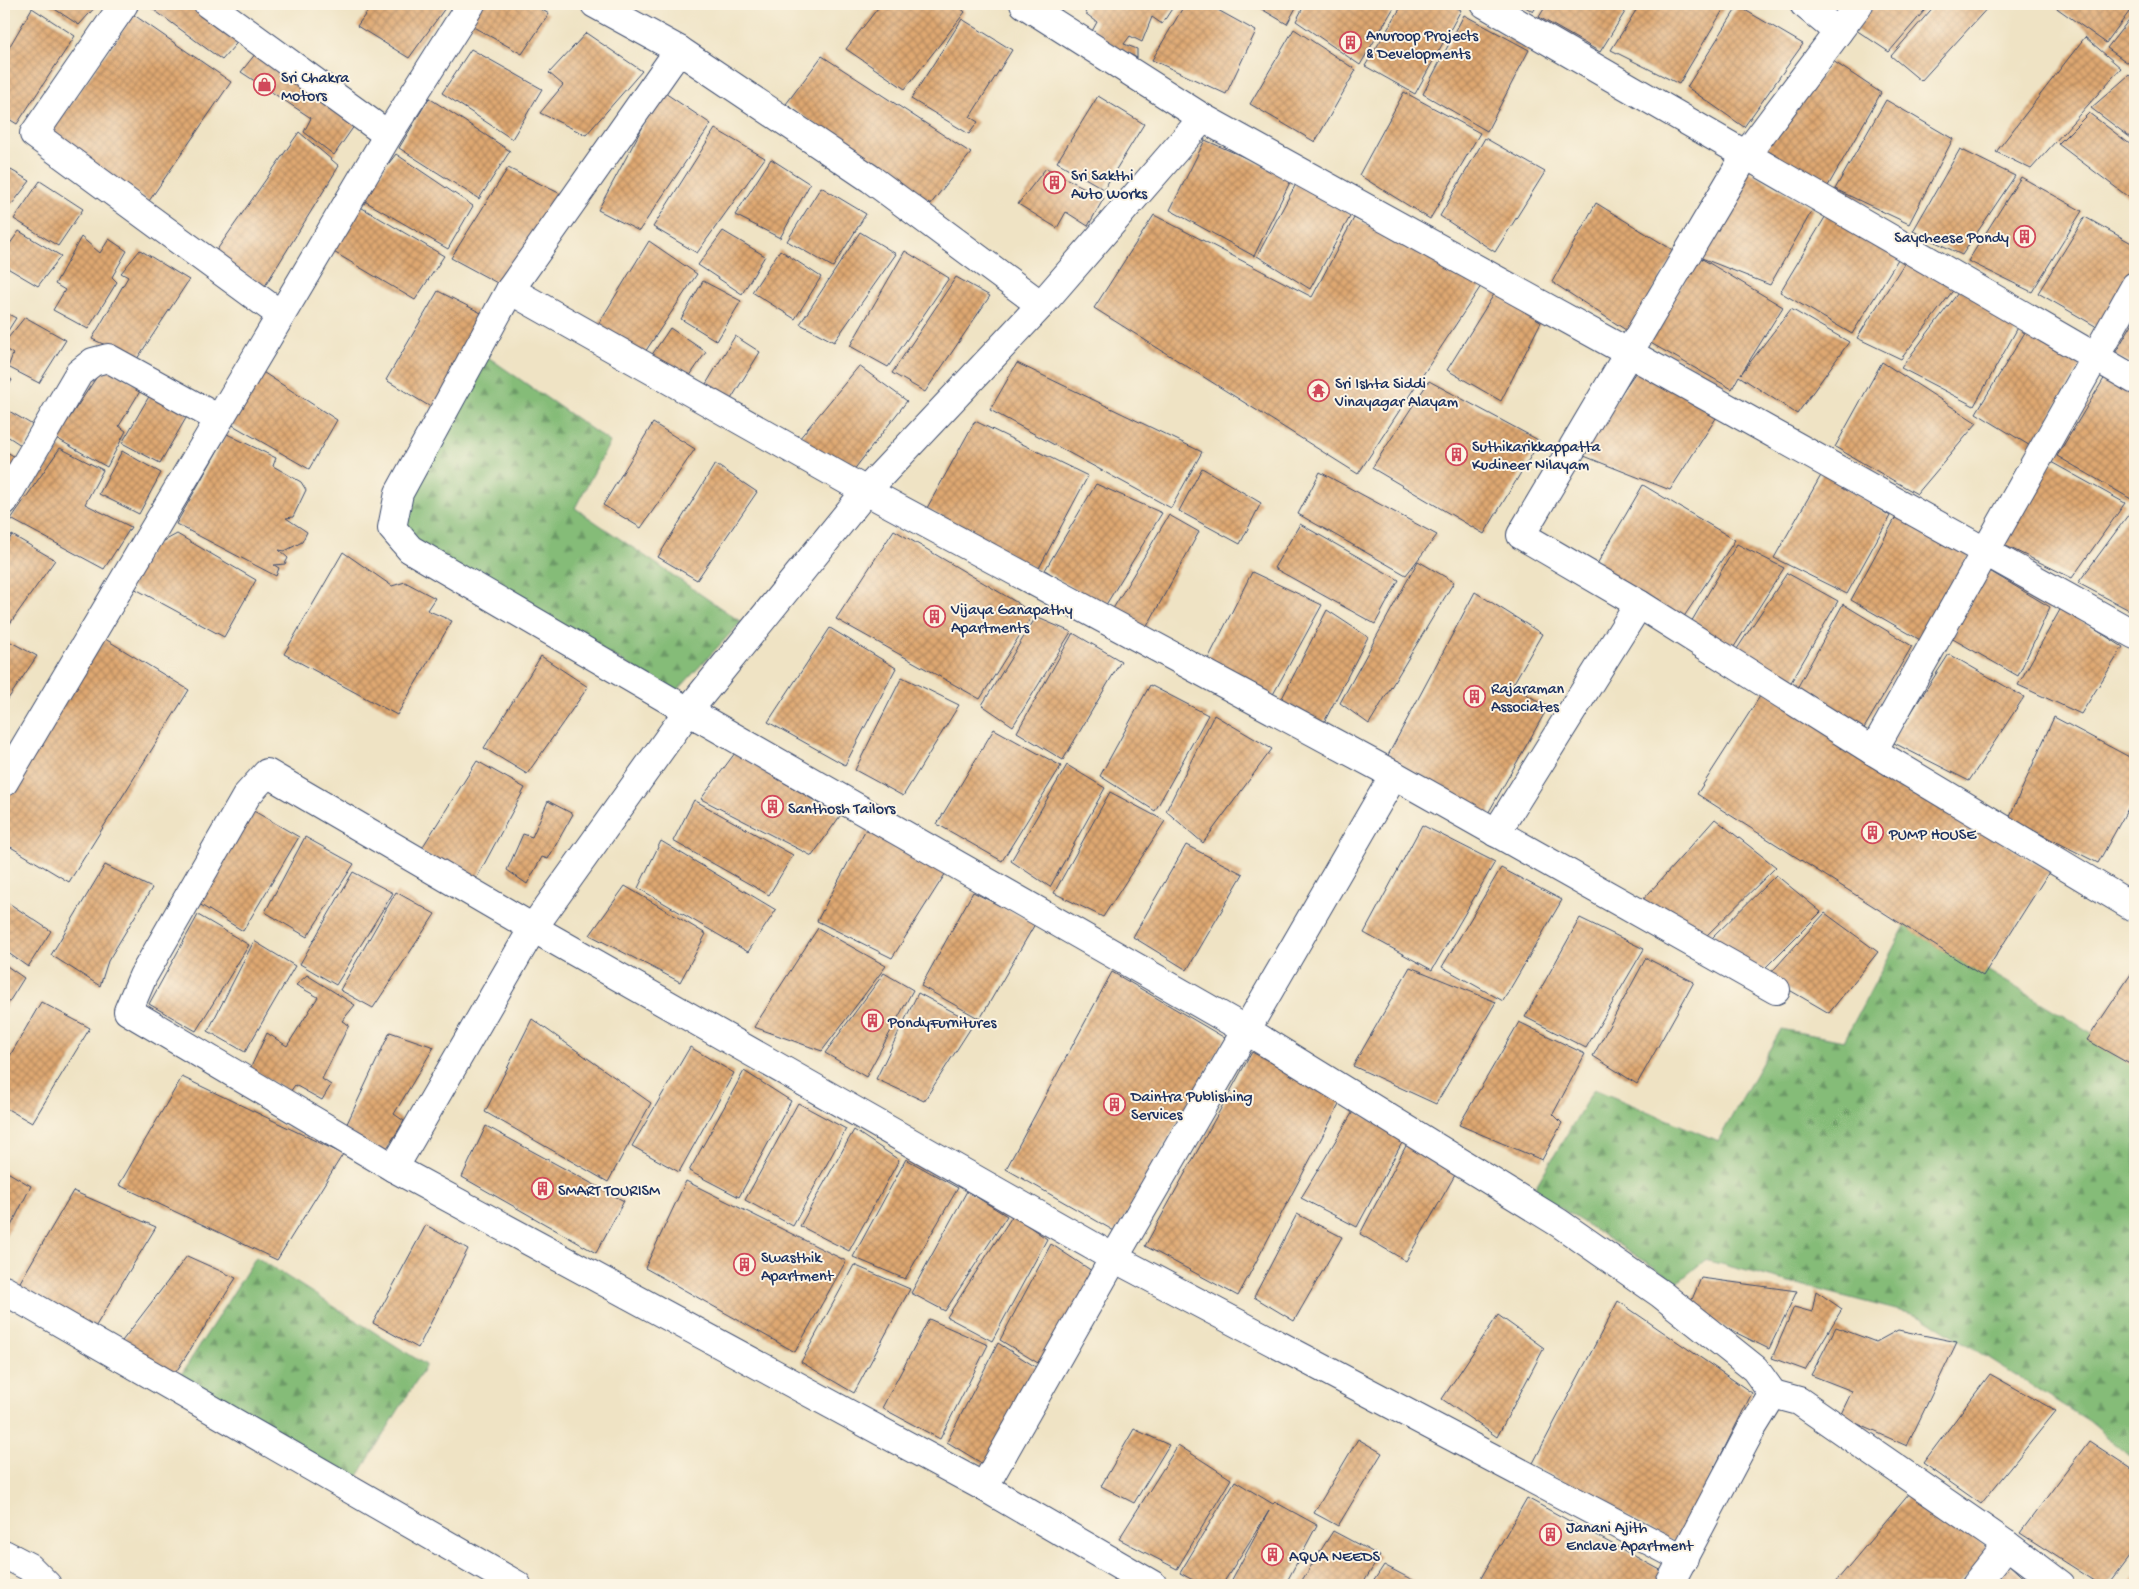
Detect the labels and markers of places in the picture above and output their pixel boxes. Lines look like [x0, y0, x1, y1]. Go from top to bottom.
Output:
place label: Anuroop Projects & Developments [1366, 28, 1479, 65]
building icon: Anuroop Projects & Developments [1338, 31, 1362, 55]
place label: Sri Chakra Motors [281, 70, 350, 107]
shop icon: Sri Chakra Motors [253, 73, 277, 97]
place label: Sri Sakthi Auto Works [1071, 168, 1148, 205]
building icon: Sri Sakthi Auto Works [1043, 171, 1067, 195]
building icon: Saycheese Pondy [2013, 224, 2037, 248]
place label: Saycheese Pondy [1894, 230, 2009, 249]
place label: Sri Ishta Siddi Vinayagar Alayam [1334, 376, 1459, 413]
temple icon: Sri Ishta Siddi Vinayagar Alayam [1307, 379, 1331, 403]
place label: Suthikarikkappatta Kudineer Nilayam [1472, 439, 1602, 476]
building icon: Suthikarikkappatta Kudineer Nilayam [1444, 442, 1468, 466]
place label: Vijaya Ganapathy Apartments [950, 602, 1073, 639]
building icon: Vijaya Ganapathy Apartments [923, 605, 947, 629]
place label: Rajaraman Associates [1491, 681, 1565, 718]
building icon: Rajaraman Associates [1463, 684, 1487, 708]
building icon: Santhosh Tailors [760, 795, 784, 819]
place label: Santhosh Tailors [788, 801, 897, 820]
building icon: PUMP HOUSE [1861, 821, 1885, 845]
place label: PUMP HOUSE [1888, 827, 1977, 846]
building icon: PondyFurnitures [860, 1009, 884, 1033]
place label: PondyFurnitures [887, 1015, 997, 1034]
place label: Daintra Publishing Services [1130, 1089, 1253, 1126]
building icon: Daintra Publishing Services [1103, 1092, 1127, 1116]
building icon: SMART TOURISM [530, 1177, 554, 1201]
place label: SMART TOURISM [558, 1183, 661, 1202]
place label: Swasthik Apartment [761, 1250, 835, 1287]
building icon: Swasthik Apartment [733, 1253, 757, 1277]
place label: Janani Ajith Enclave Apartment [1566, 1520, 1694, 1557]
building icon: Janani Ajith Enclave Apartment [1538, 1523, 1562, 1547]
building icon: AQUA NEEDS [1261, 1543, 1285, 1567]
place label: AQUA NEEDS [1289, 1549, 1380, 1568]

